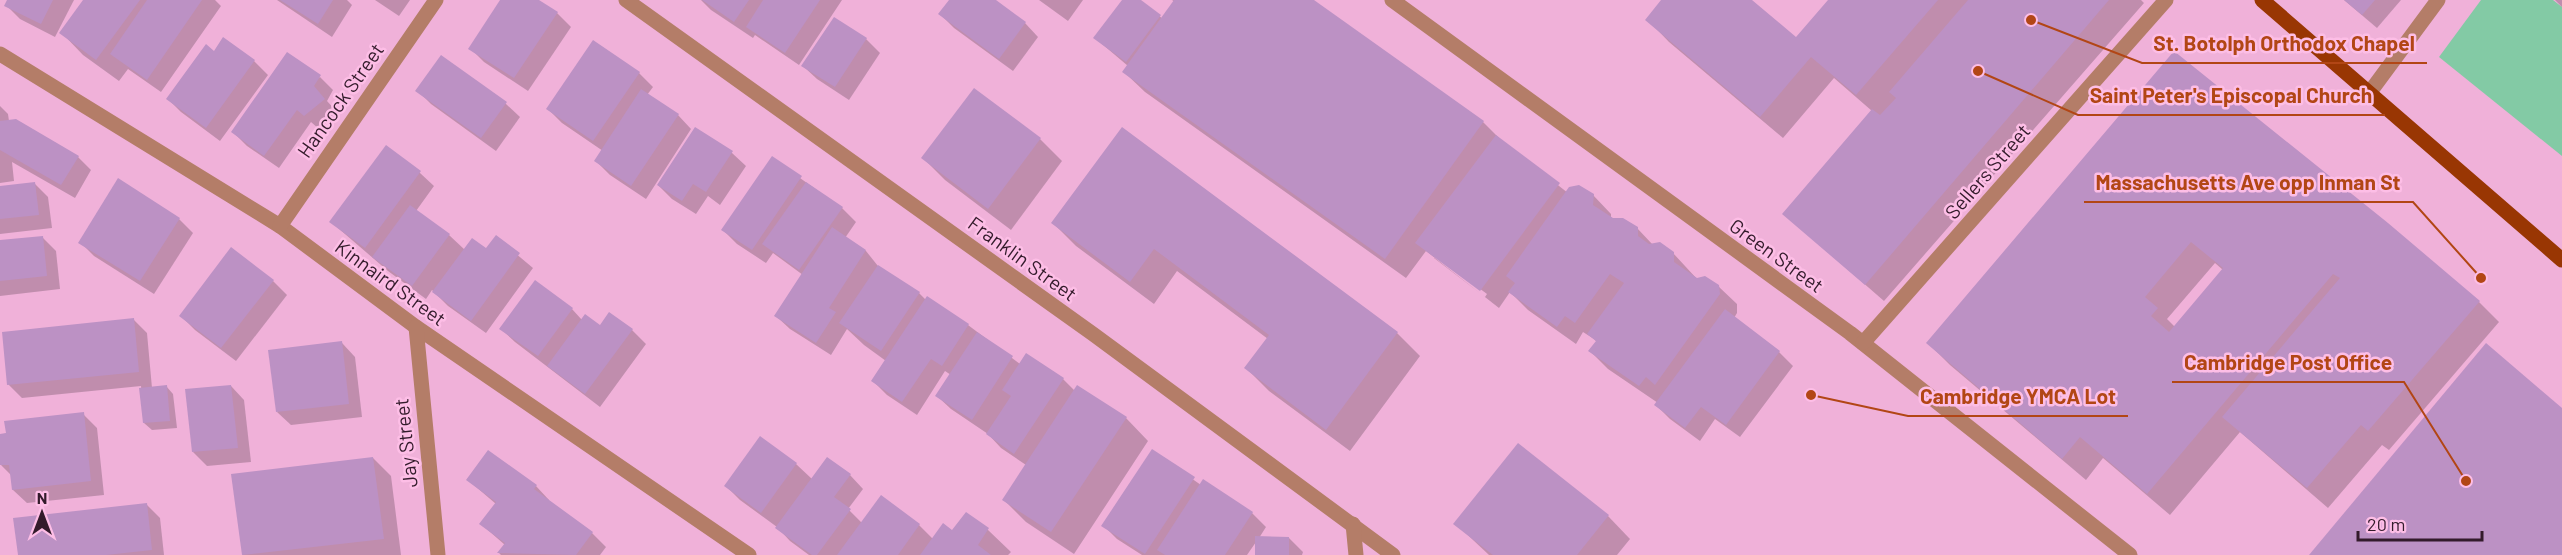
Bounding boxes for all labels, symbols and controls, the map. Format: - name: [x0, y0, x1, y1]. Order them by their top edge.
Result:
- callout: St. Botolph Orthodox Chapel: [2142, 24, 2427, 63]
- text: St. Botolph Orthodox Chapel: [2153, 30, 2415, 55]
- street label: Hancock Street: [292, 38, 388, 162]
- callout: Saint Peter's Episcopal Church: [2078, 76, 2385, 115]
- text: Saint Peter's Episcopal Church: [2090, 82, 2372, 107]
- street label: Sellers Street: [1939, 119, 2035, 223]
- callout: Massachusetts Ave opp Inman St: [2084, 163, 2413, 202]
- text: Massachusetts Ave opp Inman St: [2095, 169, 2401, 194]
- street label: Franklin Street: [964, 211, 1082, 305]
- street label: Green Street: [1725, 213, 1829, 297]
- street label: Kinnaird Street: [331, 234, 451, 330]
- callout: Cambridge Post Office: [2172, 343, 2404, 382]
- text: Cambridge Post Office: [2184, 349, 2392, 374]
- callout: Cambridge YMCA Lot: [1908, 377, 2128, 416]
- text: Cambridge YMCA Lot: [1920, 383, 2116, 408]
- street label: Jay Street: [388, 397, 422, 489]
- north arrow: [12, 483, 72, 543]
- text: N: [37, 488, 47, 507]
- scale bar: [2358, 504, 2482, 542]
- text: 20 m: [2367, 513, 2405, 535]

